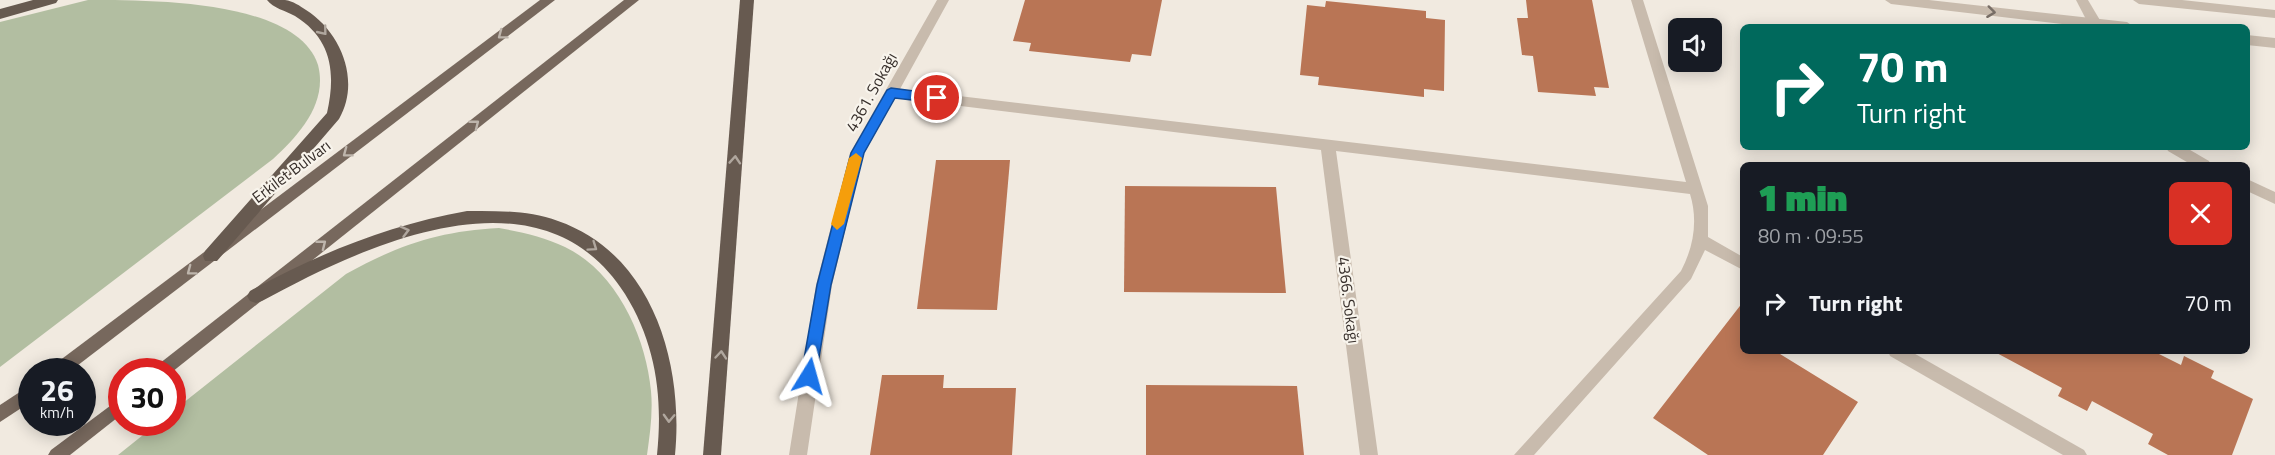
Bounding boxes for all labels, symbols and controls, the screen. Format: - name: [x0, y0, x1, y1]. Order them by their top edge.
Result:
- one-way arrow: [1986, 5, 1996, 17]
- map controls: [1668, 18, 1722, 72]
- button: sound: [1668, 18, 1722, 72]
- one-way arrow: [315, 24, 326, 35]
- one-way arrow: [498, 28, 509, 39]
- text: 70 m: [1857, 34, 1949, 98]
- street label: 4361. Sokağı: [839, 48, 903, 136]
- icon: right: [1758, 48, 1836, 126]
- pin: [911, 72, 962, 123]
- icon: arrive: [920, 81, 953, 114]
- text: Turn right: [1857, 92, 1966, 133]
- one-way arrow: [469, 120, 480, 131]
- street label: Erkilet Bulvarı: [247, 133, 335, 209]
- one-way arrow: [342, 146, 353, 157]
- one-way arrow: [728, 156, 741, 165]
- text: 1 min: [1758, 170, 1847, 225]
- button: close: [2169, 182, 2232, 245]
- text: 80 m · 09:55: [1758, 220, 1864, 251]
- one-way arrow: [399, 226, 410, 238]
- one-way arrow: [586, 240, 597, 251]
- one-way arrow: [315, 241, 326, 252]
- street label: 4366. Sokağı: [1332, 255, 1366, 345]
- one-way arrow: [187, 263, 198, 274]
- text: Turn right: [1809, 286, 1903, 320]
- text: 70 m: [2184, 286, 2232, 320]
- icon: right: [1758, 287, 1791, 320]
- position arrow: [777, 344, 841, 408]
- one-way arrow: [714, 350, 727, 359]
- speed limit sign: 30: [108, 358, 186, 436]
- text: 26: [40, 367, 74, 413]
- text: km/h: [40, 401, 74, 424]
- one-way arrow: [663, 414, 676, 423]

